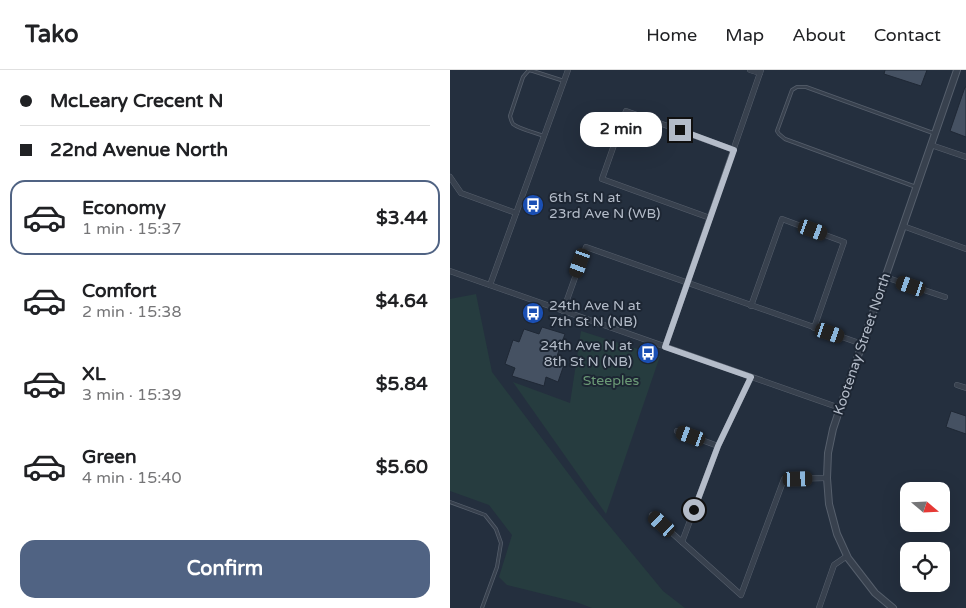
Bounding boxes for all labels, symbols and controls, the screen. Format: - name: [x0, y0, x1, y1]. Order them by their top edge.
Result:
- text: Tako: [25, 20, 79, 49]
- text: Home: [646, 24, 697, 46]
- text: Map: [725, 24, 764, 46]
- text: About: [792, 24, 846, 46]
- text: Contact: [874, 24, 941, 46]
- text: McLeary Crecent N: [50, 90, 223, 112]
- callout: 2 min: [580, 112, 662, 148]
- text: 2 min: [600, 119, 642, 139]
- route end: [669, 119, 691, 141]
- text: 22nd Avenue North: [50, 139, 228, 161]
- place label: 6th St N at 23rd Ave N (WB): [549, 189, 660, 222]
- bus stop icon: 6th St N at 23rd Ave N (WB): [521, 193, 545, 217]
- icon: car: [22, 195, 67, 240]
- text: Economy: [82, 197, 166, 219]
- text: $3.44: [376, 207, 428, 229]
- car: [796, 218, 829, 242]
- text: 1 min · 15:37: [82, 219, 181, 239]
- car: [567, 246, 592, 280]
- street label: Kootenay Street North: [830, 271, 894, 417]
- car: [894, 274, 927, 298]
- icon: car: [22, 278, 67, 323]
- text: Comfort: [82, 280, 156, 302]
- text: $4.64: [376, 290, 428, 312]
- place label: 24th Ave N at 7th St N (NB): [549, 297, 642, 330]
- bus stop icon: 24th Ave N at 7th St N (NB): [521, 301, 545, 325]
- text: 2 min · 15:38: [82, 302, 181, 322]
- car: [813, 321, 846, 345]
- place label: 24th Ave N at 8th St N (NB): [540, 337, 633, 370]
- bus stop icon: 24th Ave N at 8th St N (NB): [636, 341, 660, 365]
- icon: car: [22, 361, 67, 406]
- text: XL: [82, 363, 106, 385]
- park label: Steeples: [583, 372, 639, 389]
- text: $5.84: [376, 373, 428, 395]
- text: 3 min · 15:39: [82, 385, 181, 405]
- car: [674, 424, 707, 448]
- icon: car: [22, 444, 67, 489]
- text: Green: [82, 446, 136, 468]
- text: $5.60: [376, 456, 428, 478]
- text: 4 min · 15:40: [82, 468, 181, 488]
- car: [782, 471, 813, 487]
- north arrow: [900, 482, 950, 532]
- map controls: [900, 482, 950, 592]
- route start: [683, 499, 705, 521]
- car: [645, 508, 678, 540]
- button: Confirm: [20, 540, 430, 598]
- button: locate: [900, 542, 950, 592]

